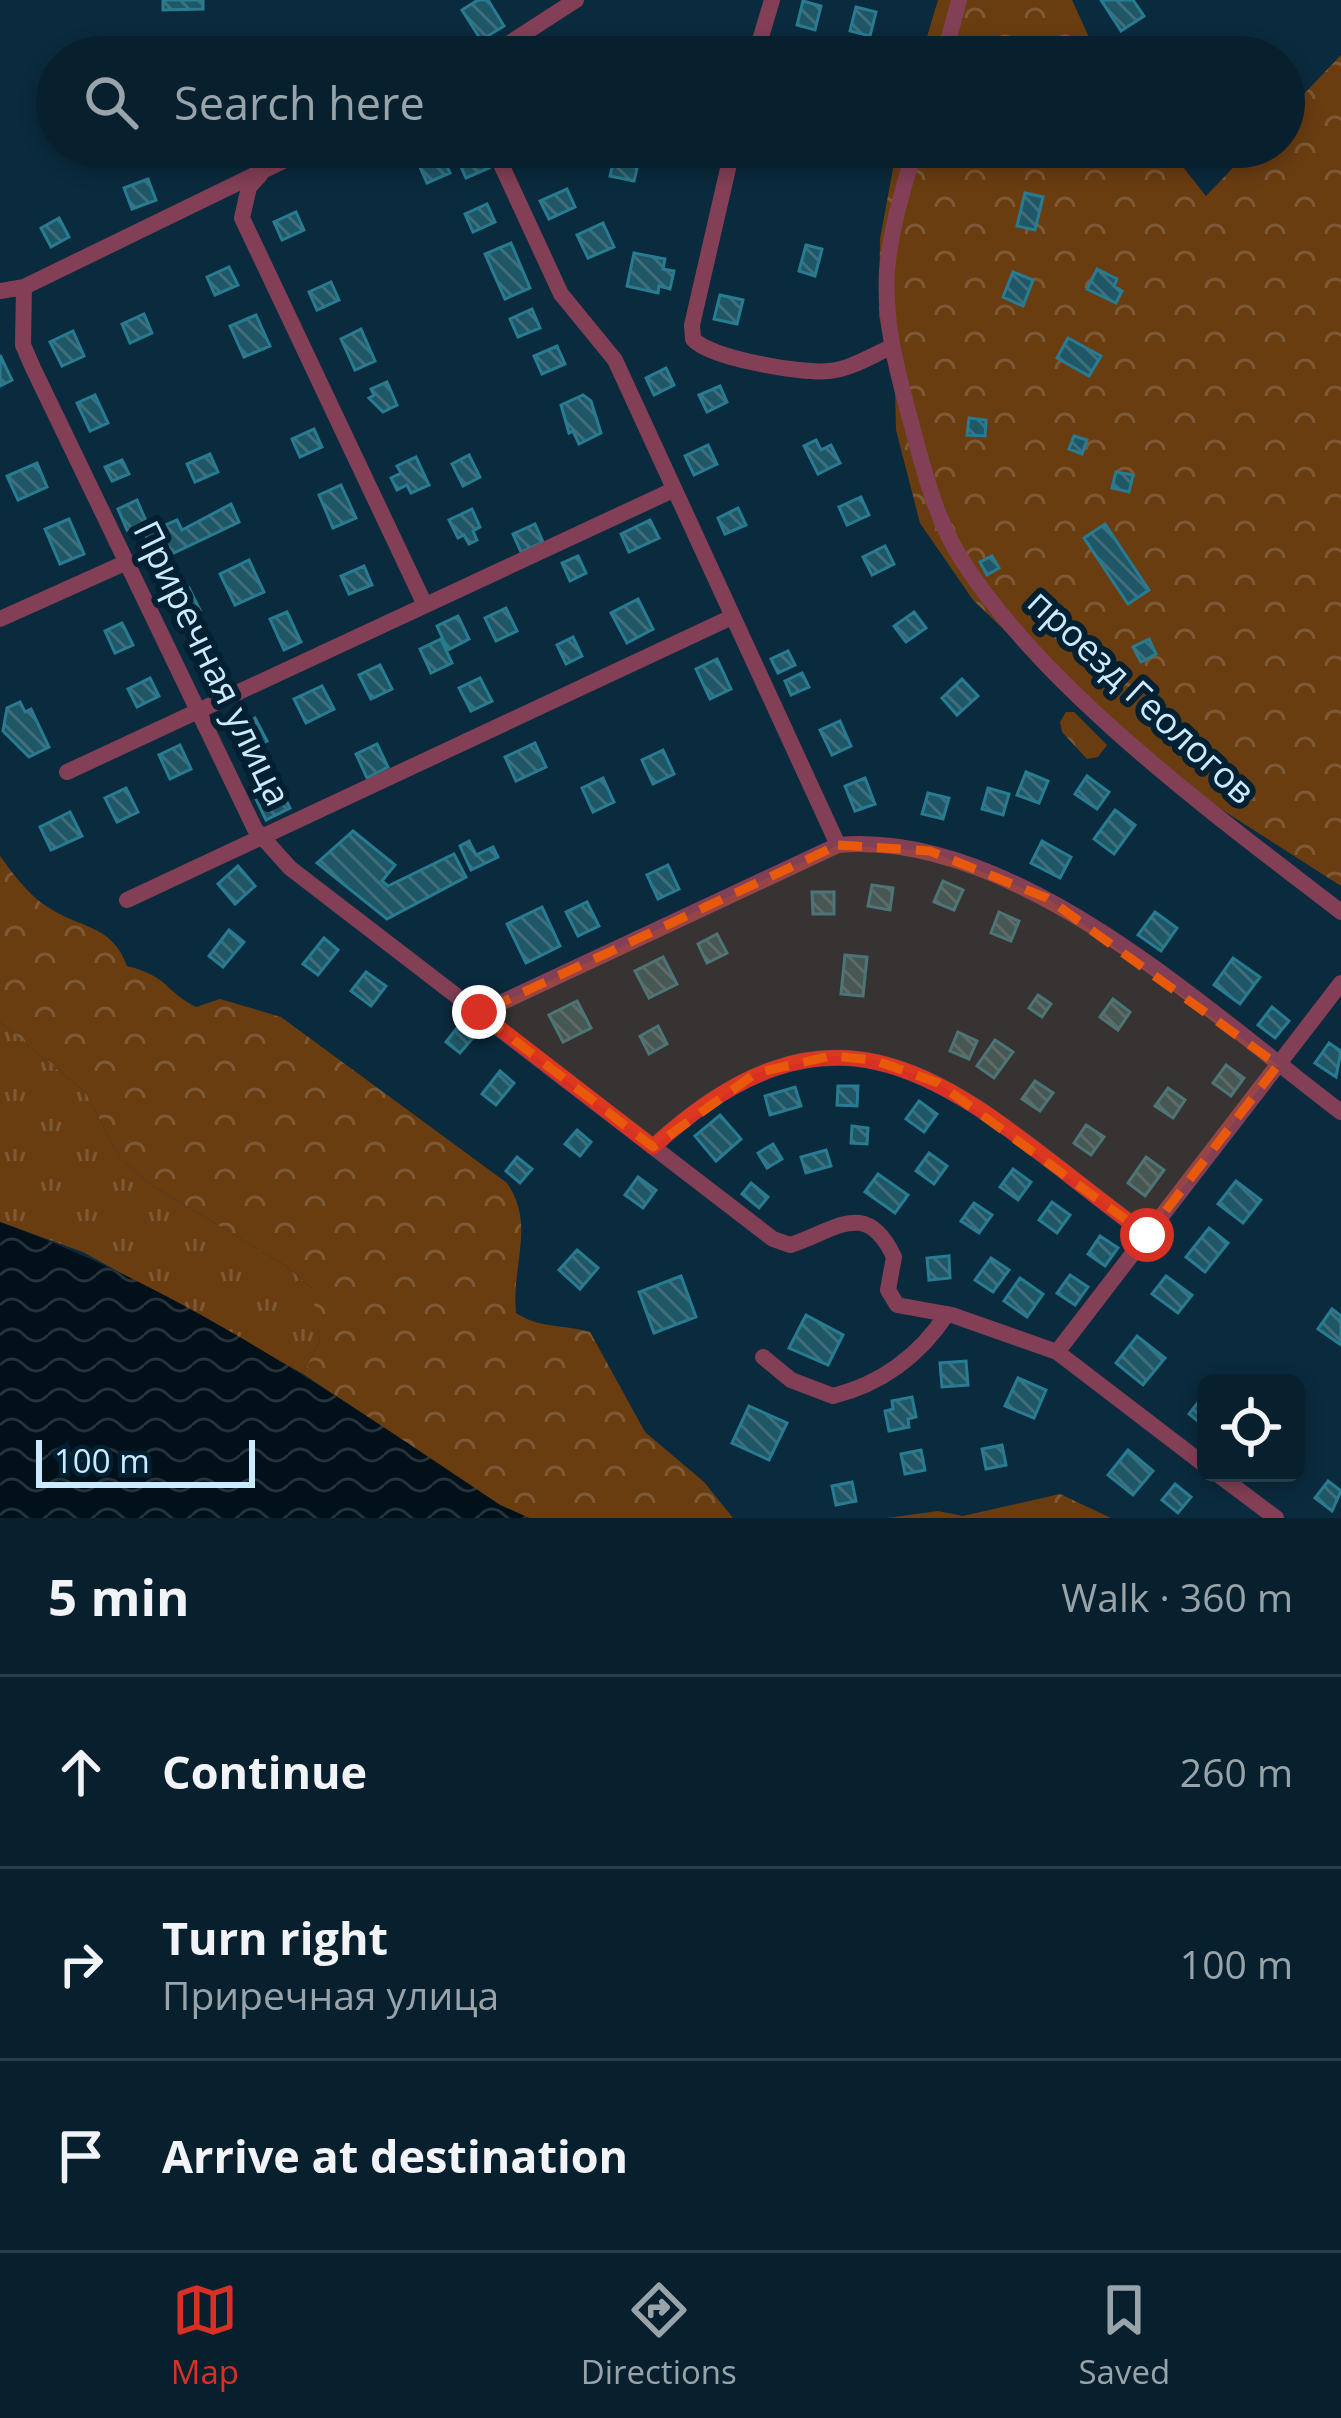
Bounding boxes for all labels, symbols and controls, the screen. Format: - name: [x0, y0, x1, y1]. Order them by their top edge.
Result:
- search box: [36, 36, 1305, 168]
- icon: search: [78, 69, 144, 135]
- text: Search here: [174, 72, 425, 133]
- street label: Приречная улица: [123, 512, 303, 814]
- street label: проезд Геологов: [1018, 578, 1266, 814]
- route end: [452, 985, 506, 1039]
- route start: [1120, 1208, 1174, 1262]
- map controls: [1197, 1374, 1305, 1482]
- button: locate: [1197, 1374, 1305, 1482]
- scale bar: [36, 1434, 255, 1487]
- text: 100 m: [54, 1438, 150, 1483]
- text: 5 min: [48, 1561, 190, 1631]
- text: Walk · 360 m: [1061, 1570, 1293, 1623]
- icon: ahead: [48, 1739, 114, 1805]
- text: Continue: [162, 1741, 367, 1802]
- text: 260 m: [1180, 1745, 1293, 1798]
- text: Turn right: [162, 1907, 388, 1968]
- icon: right: [48, 1931, 114, 1997]
- text: 100 m: [1180, 1937, 1293, 1990]
- text: Приречная улица: [162, 1968, 499, 2021]
- icon: arrive: [48, 2123, 114, 2189]
- text: Arrive at destination: [162, 2125, 628, 2186]
- tab: Map: [171, 2277, 239, 2394]
- tab: Directions: [581, 2277, 737, 2394]
- tab: Saved: [1078, 2277, 1170, 2394]

